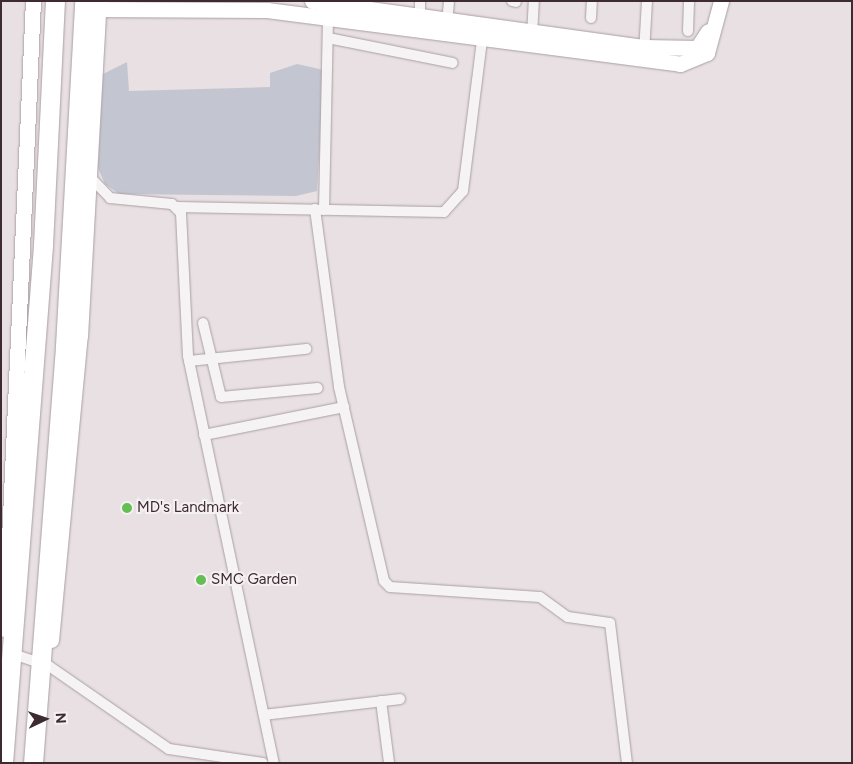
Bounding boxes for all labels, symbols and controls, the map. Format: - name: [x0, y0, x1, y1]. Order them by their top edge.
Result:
- place label: MD's Landmark: [137, 499, 239, 517]
- marker: MD's Landmark: [121, 502, 133, 514]
- place label: SMC Garden: [211, 571, 297, 589]
- marker: SMC Garden: [195, 574, 207, 586]
- north arrow: [20, 694, 70, 744]
- text: N: [52, 712, 69, 724]

